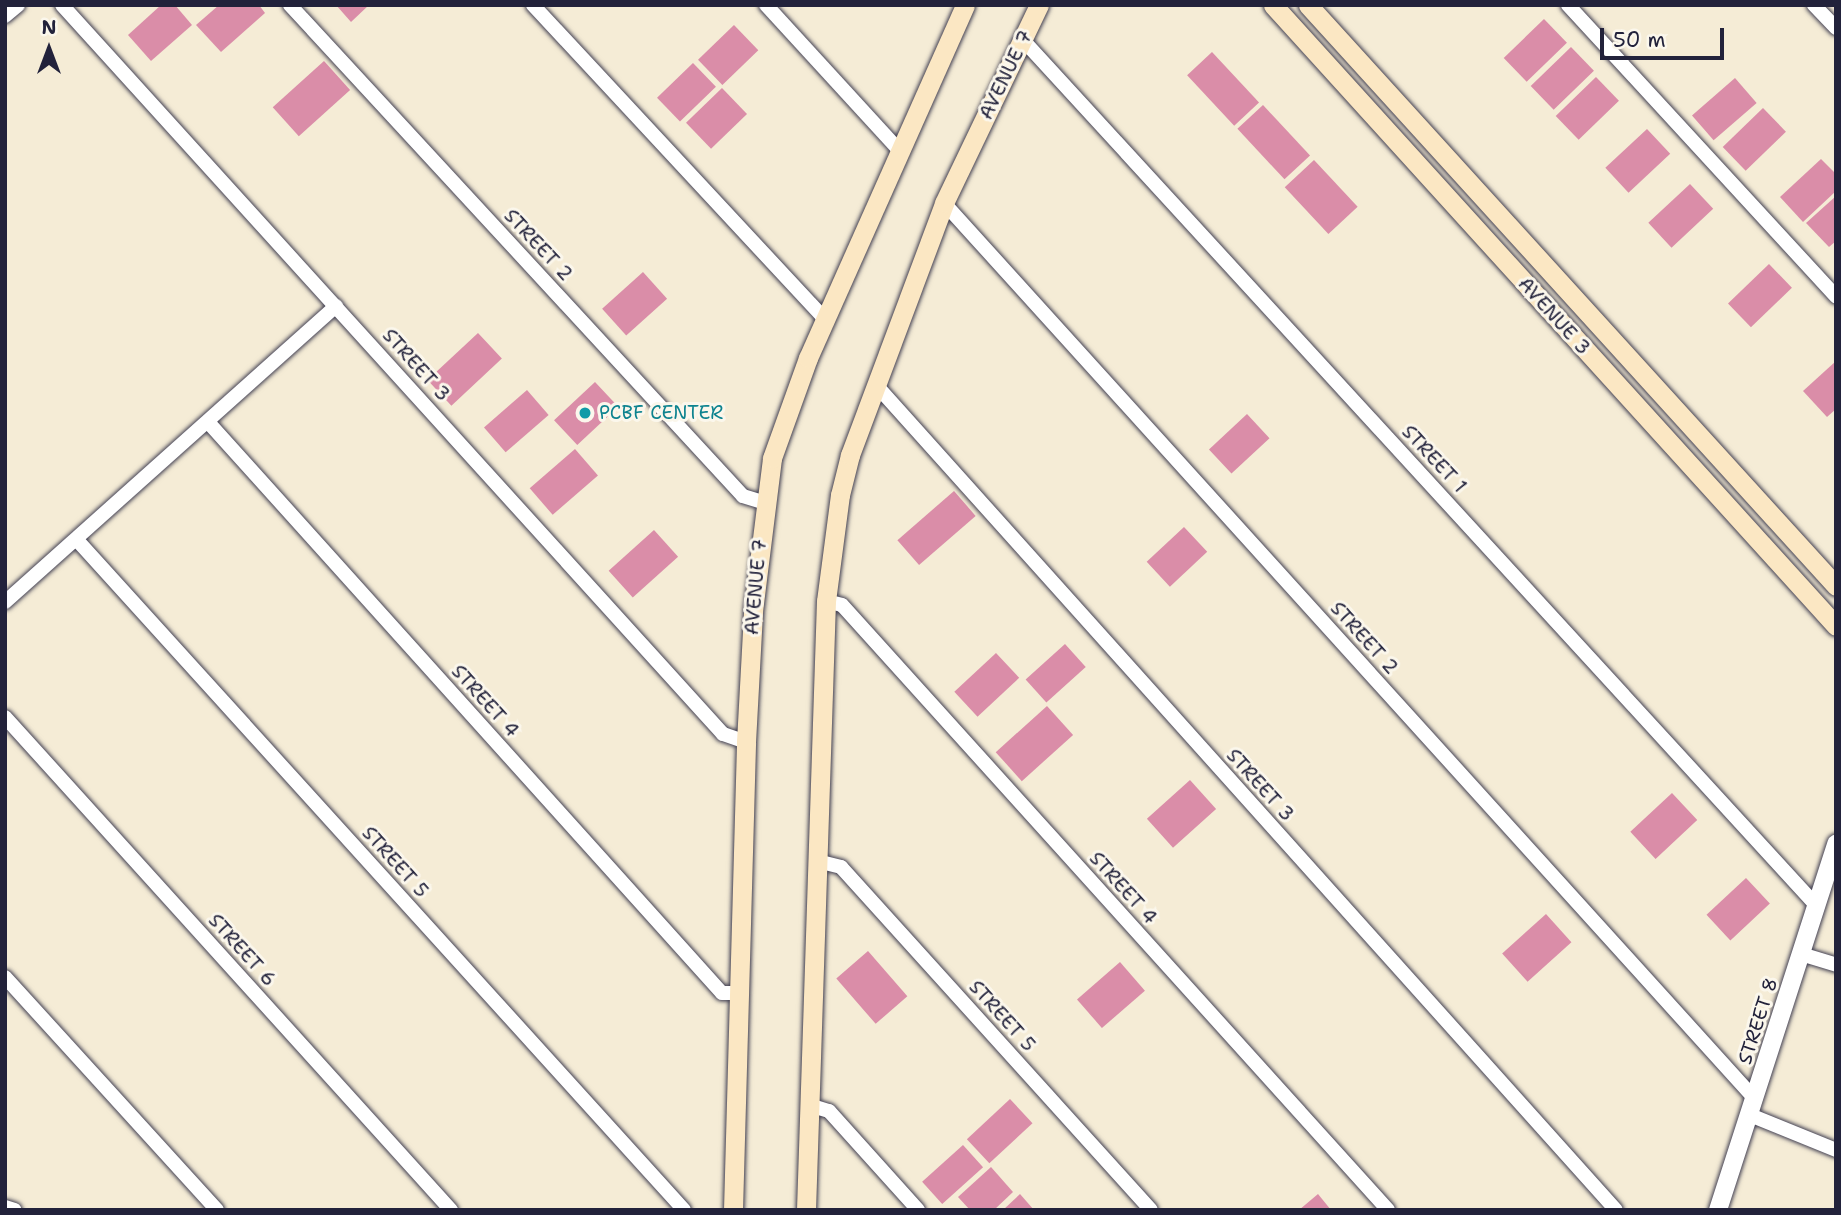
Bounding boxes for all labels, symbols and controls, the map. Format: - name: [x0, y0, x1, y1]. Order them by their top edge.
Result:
- north arrow: [14, 14, 84, 84]
- scale bar: [1603, 14, 1727, 58]
- text: N: [41, 15, 57, 40]
- text: 50 m: [1613, 26, 1666, 54]
- street label: AVENUE 7: [975, 27, 1037, 123]
- street label: STREET 2: [499, 205, 577, 285]
- street label: AVENUE 3: [1513, 273, 1595, 359]
- street label: STREET 3: [378, 324, 454, 406]
- place label: PCBF CENTER: [599, 402, 723, 424]
- marker: PCBF CENTER: [577, 405, 593, 421]
- street label: STREET 1: [1397, 420, 1471, 498]
- street label: AVENUE 7: [740, 538, 772, 636]
- street label: STREET 2: [1326, 597, 1402, 679]
- street label: STREET 4: [447, 660, 523, 742]
- street label: STREET 3: [1222, 744, 1298, 826]
- street label: STREET 5: [357, 822, 433, 902]
- street label: STREET 4: [1085, 847, 1161, 929]
- street label: STREET 6: [204, 909, 280, 991]
- street label: STREET 8: [1733, 975, 1783, 1067]
- street label: STREET 5: [964, 976, 1040, 1056]

